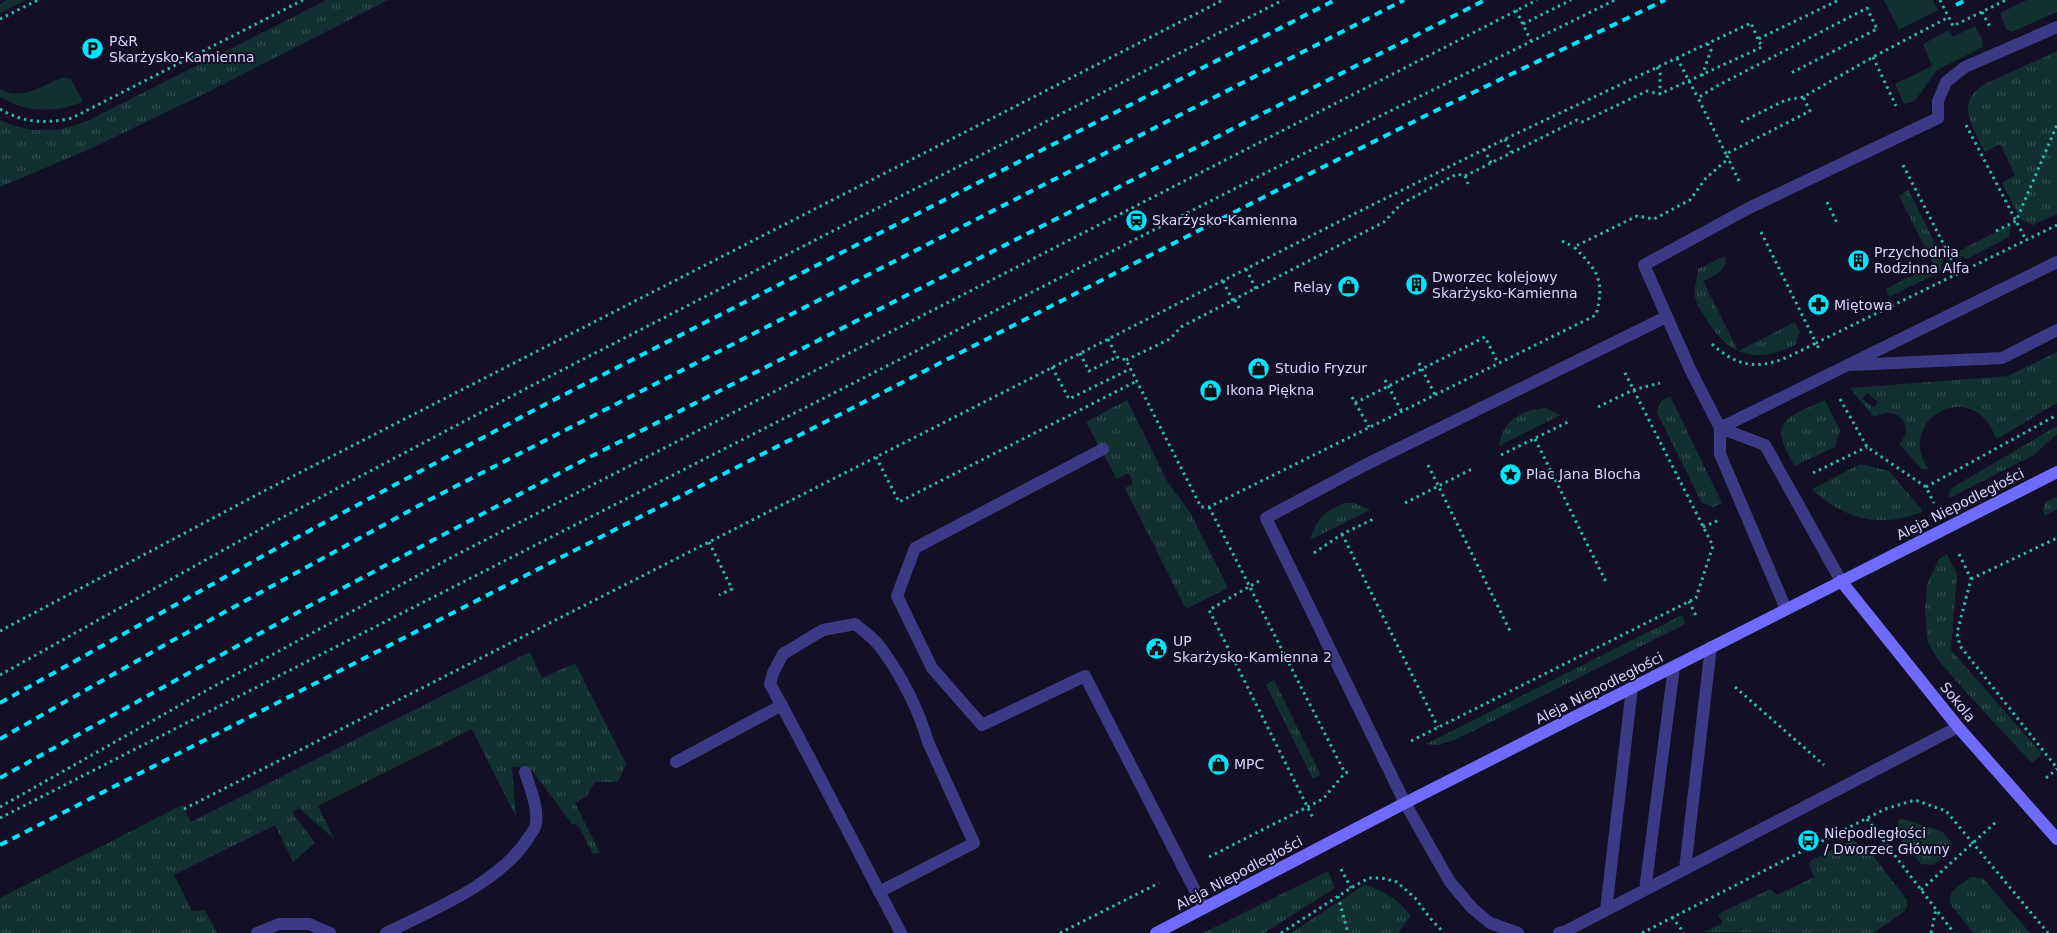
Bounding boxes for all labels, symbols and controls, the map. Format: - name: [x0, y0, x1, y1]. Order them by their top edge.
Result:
- place label: P&R Skarżysko-Kamienna: [109, 33, 254, 65]
- parking icon: P&R Skarżysko-Kamienna: [81, 37, 105, 61]
- station icon: Skarżysko-Kamienna: [1124, 208, 1148, 232]
- place label: Skarżysko-Kamienna: [1152, 212, 1297, 228]
- place label: Przychodnia Rodzinna Alfa: [1874, 244, 1970, 276]
- building icon: Przychodnia Rodzinna Alfa: [1846, 248, 1870, 272]
- place label: Dworzec kolejowy Skarżysko-Kamienna: [1432, 269, 1577, 301]
- building icon: Dworzec kolejowy Skarżysko-Kamienna: [1404, 273, 1428, 297]
- shop icon: Relay: [1336, 275, 1360, 299]
- place label: Relay: [1294, 279, 1332, 295]
- pharmacy icon: Miętowa: [1806, 293, 1830, 317]
- place label: Miętowa: [1834, 297, 1893, 313]
- shop icon: Studio Fryzur: [1247, 356, 1271, 380]
- place label: Studio Fryzur: [1275, 360, 1367, 376]
- shop icon: Ikona Piękna: [1198, 378, 1222, 402]
- place label: Ikona Piękna: [1226, 382, 1314, 398]
- place icon: Plac Jana Blocha: [1498, 462, 1522, 486]
- street label: Aleja Niepodległości: [1893, 465, 2027, 543]
- place label: Plac Jana Blocha: [1526, 466, 1641, 482]
- place label: UP Skarżysko-Kamienna 2: [1173, 633, 1332, 665]
- public building icon: UP Skarżysko-Kamienna 2: [1145, 637, 1169, 661]
- street label: Aleja Niepodległości: [1532, 649, 1666, 727]
- street label: Sokola: [1937, 679, 1979, 725]
- shop icon: MPC: [1206, 752, 1230, 776]
- place label: MPC: [1234, 756, 1265, 772]
- place label: Niepodległości / Dworzec Główny: [1824, 825, 1950, 857]
- bus stop icon: Niepodległości / Dworzec Główny: [1796, 829, 1820, 853]
- street label: Aleja Niepodległości: [1173, 833, 1305, 913]

